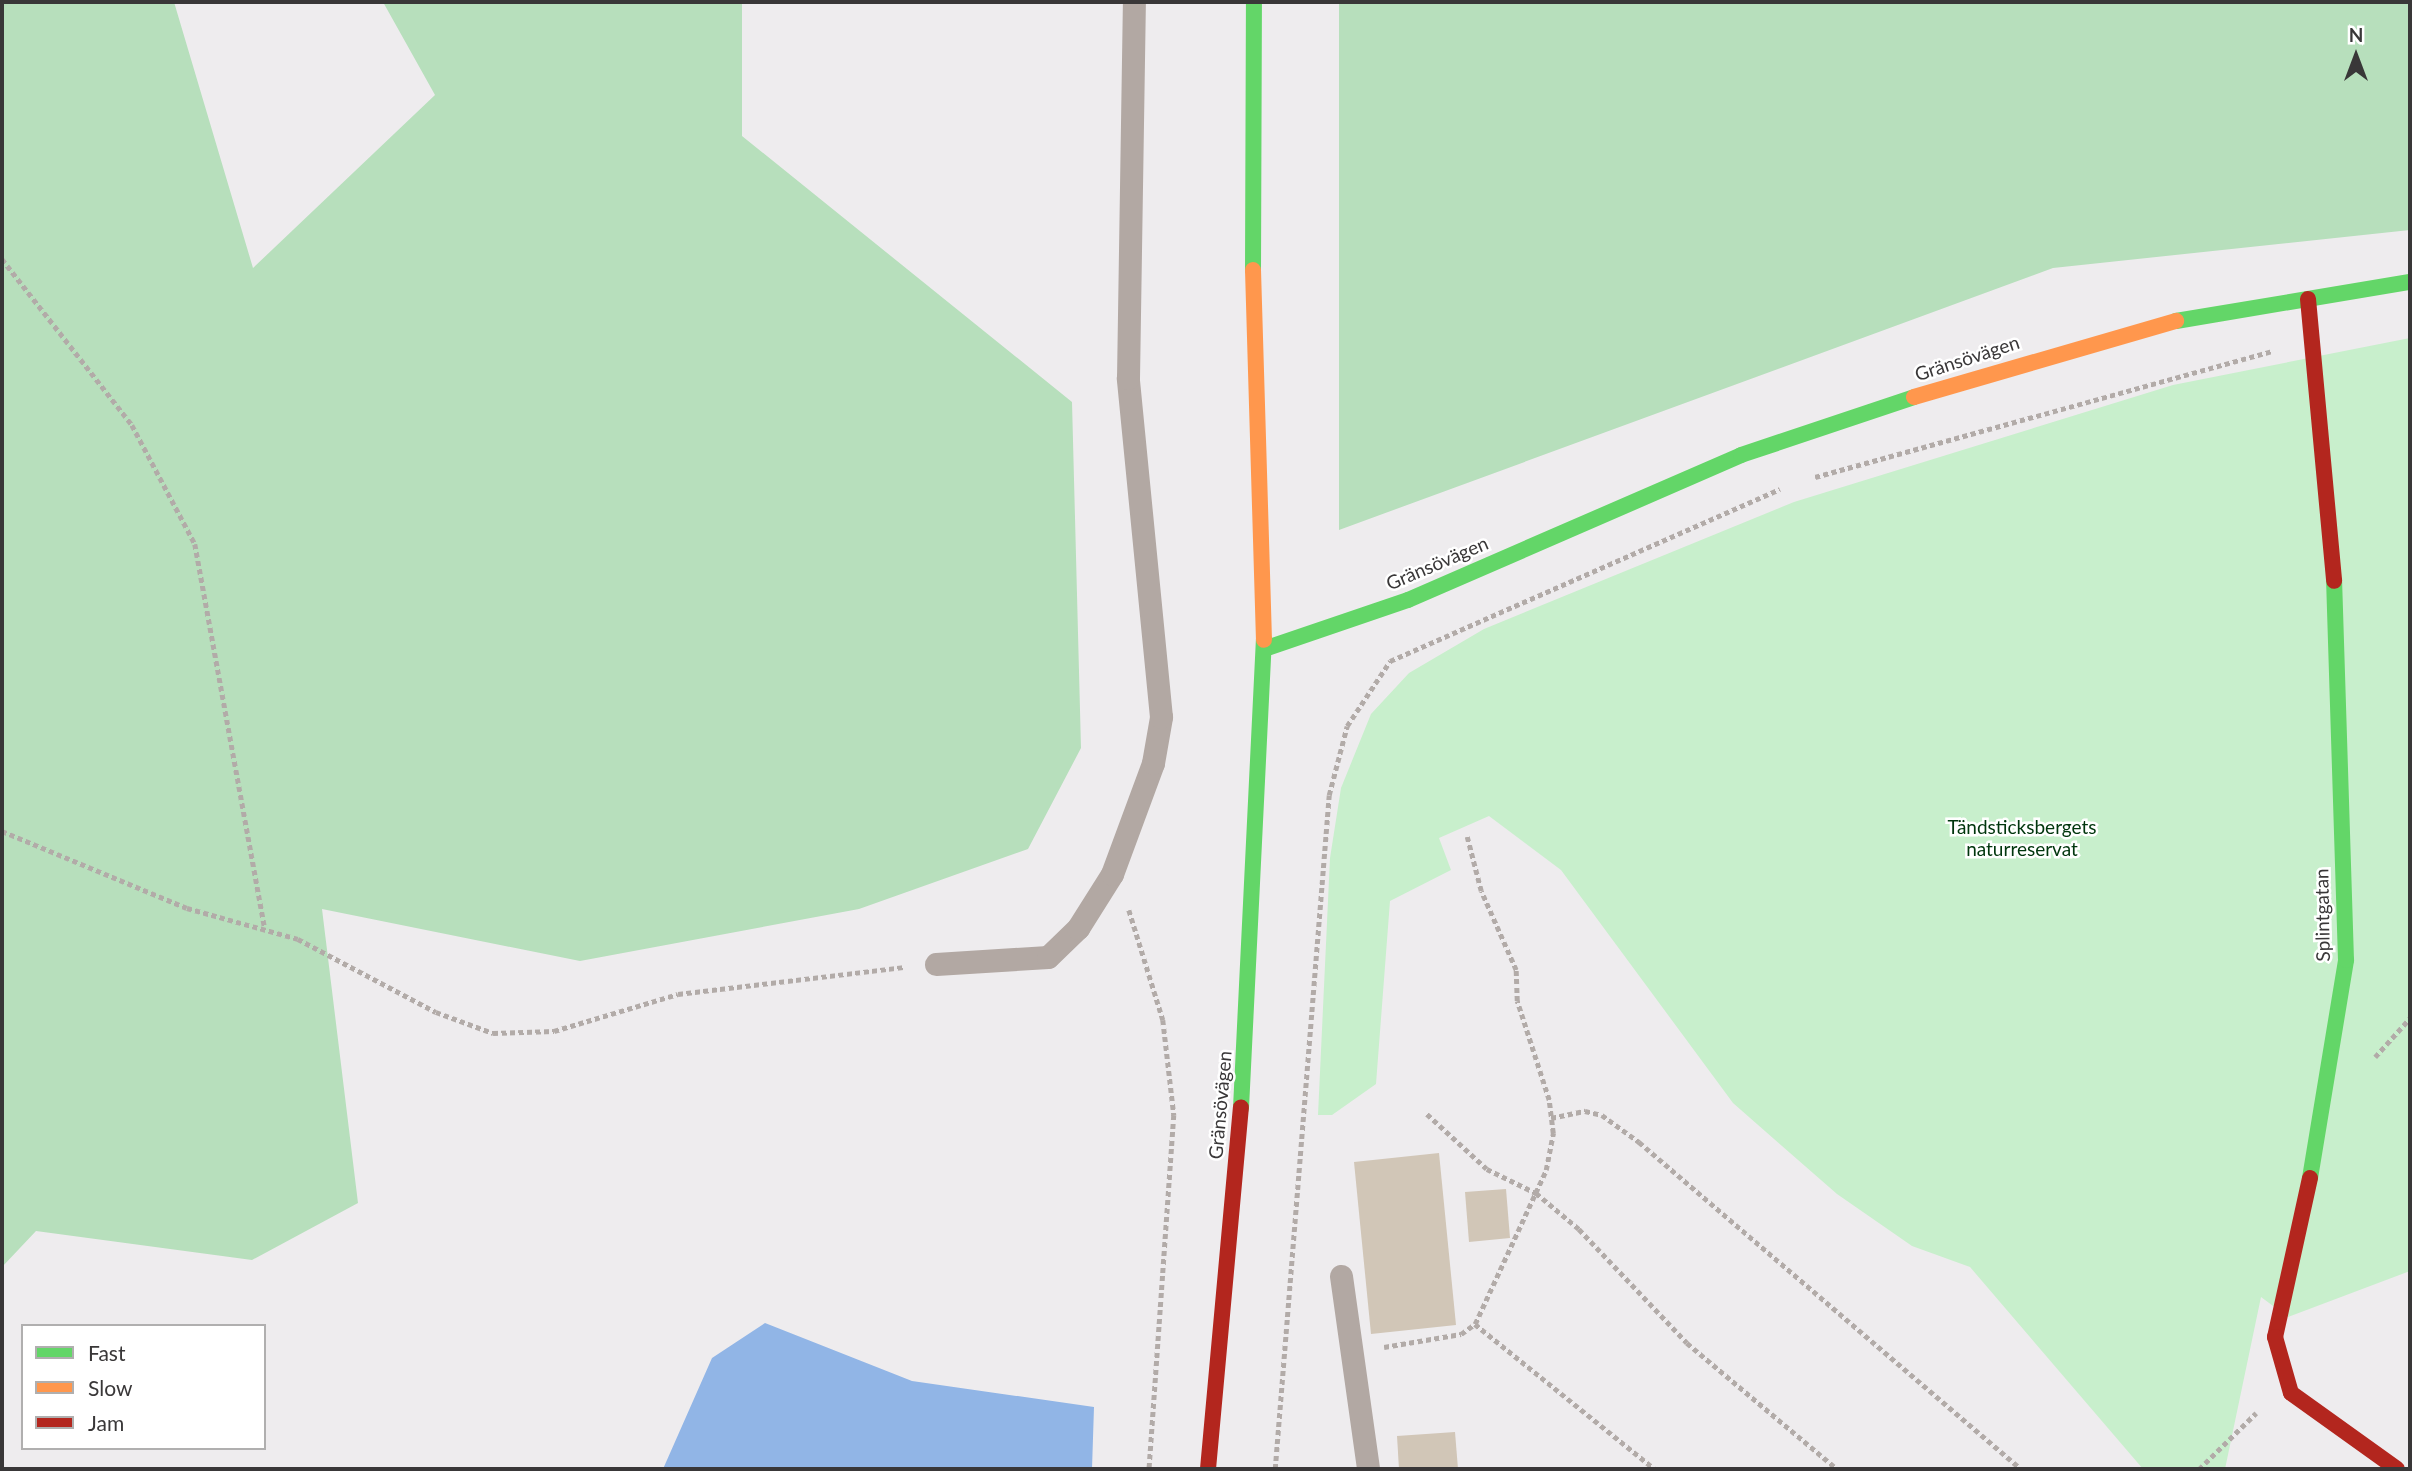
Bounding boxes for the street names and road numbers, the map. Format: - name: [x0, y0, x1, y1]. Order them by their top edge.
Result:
- street label: Gränsövägen: [1912, 330, 2022, 386]
- street label: Gränsövägen: [1383, 531, 1491, 595]
- street label: Splintgatan: [2310, 868, 2334, 962]
- street label: Gränsövägen: [1204, 1050, 1236, 1160]

